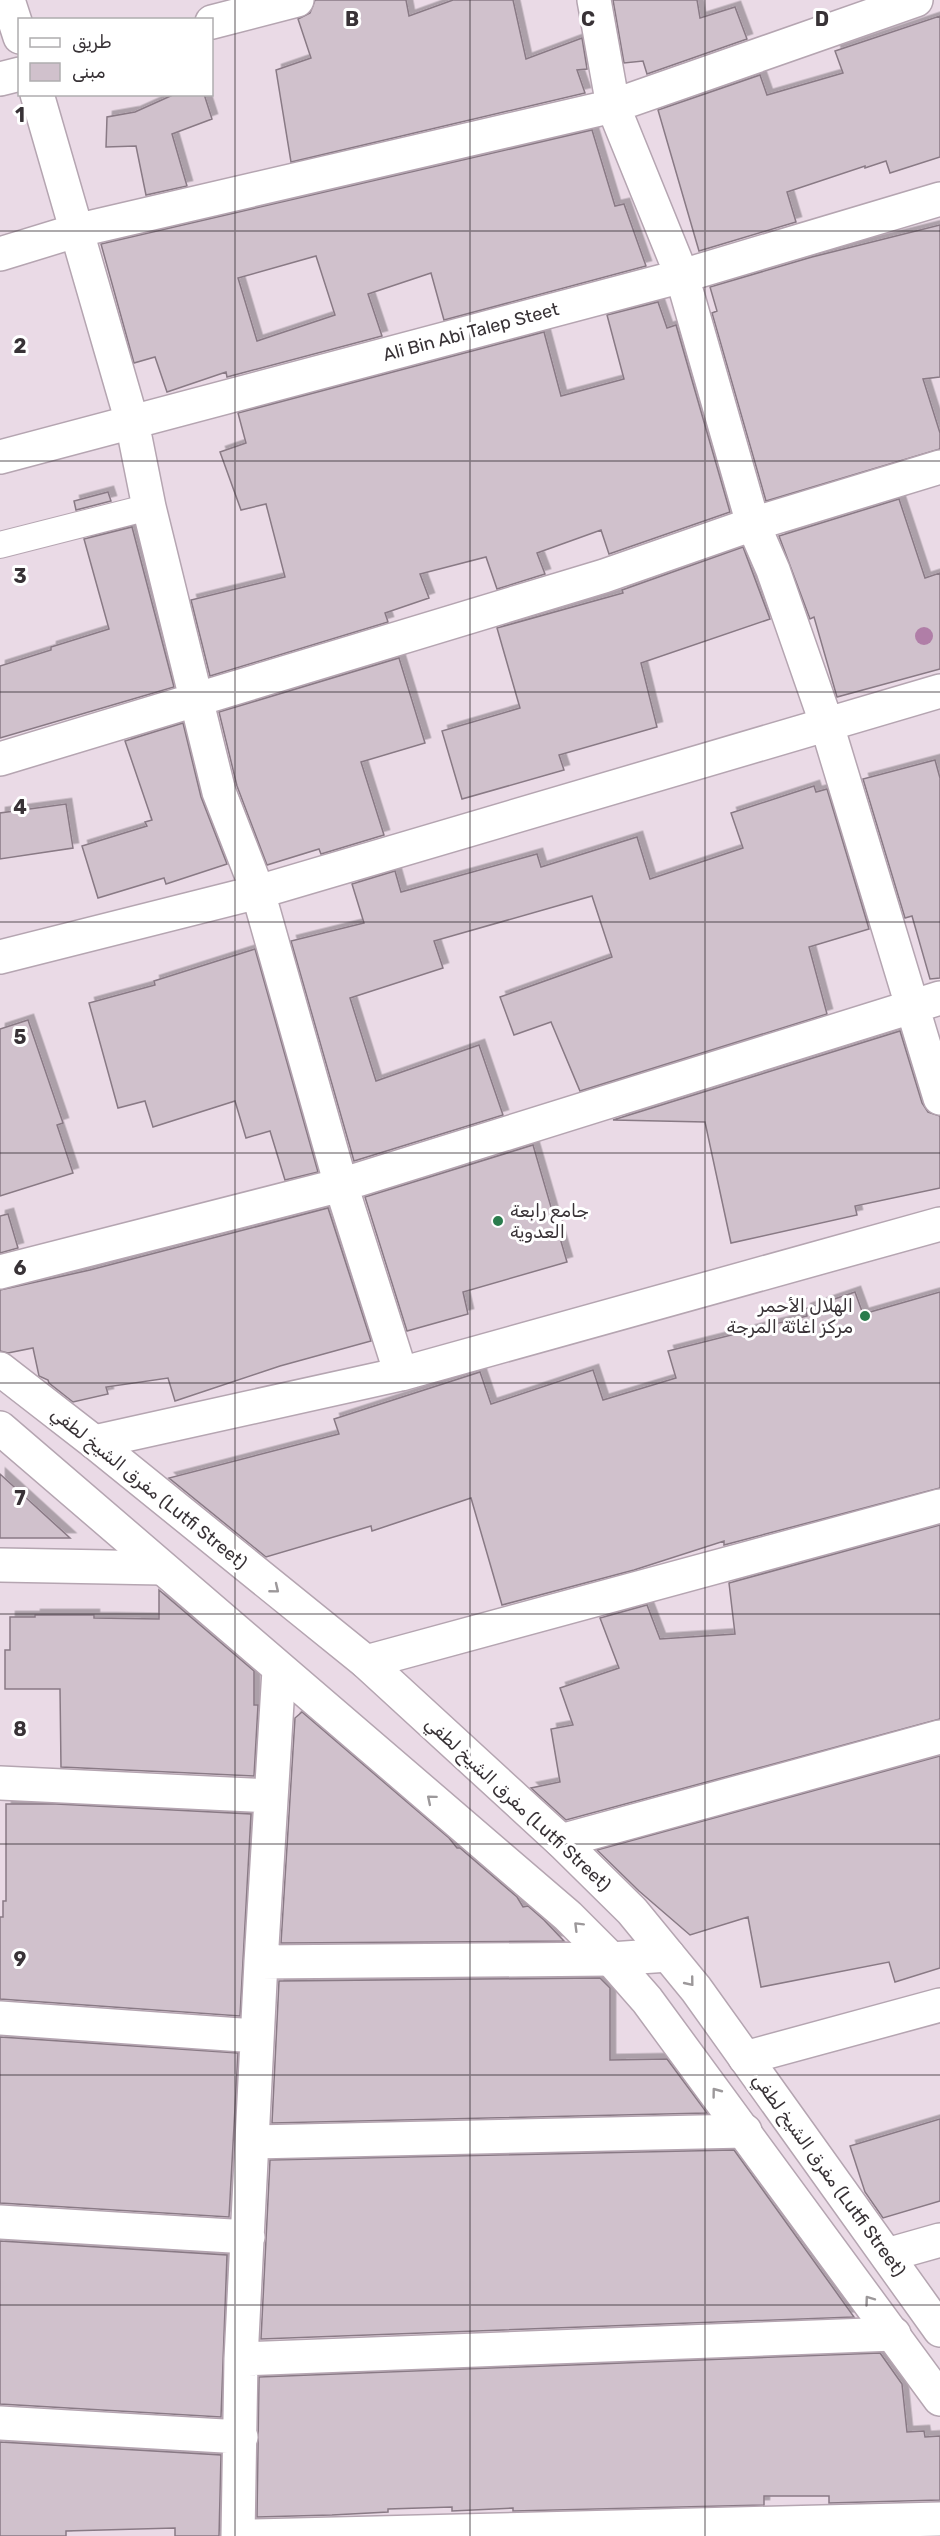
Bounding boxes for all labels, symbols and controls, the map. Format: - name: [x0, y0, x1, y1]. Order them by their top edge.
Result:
- text: B: [345, 7, 359, 31]
- text: C: [581, 7, 595, 31]
- text: D: [815, 7, 829, 31]
- legend: [18, 18, 213, 96]
- text: طريق: [72, 31, 112, 53]
- text: مبنى: [72, 61, 106, 83]
- text: 1: [15, 103, 25, 127]
- street label: Ali Bin Abi Talep Steet: [381, 298, 561, 366]
- text: 2: [14, 334, 27, 358]
- text: 3: [13, 564, 27, 588]
- text: 4: [13, 795, 27, 819]
- text: 5: [14, 1025, 27, 1049]
- place label: جامع رابعة العدوية: [510, 1200, 589, 1243]
- marker: جامع رابعة العدوية: [491, 1214, 505, 1228]
- text: 6: [13, 1256, 27, 1280]
- place label: الهلال الأحمر مركز اغاثة المرجة: [727, 1295, 853, 1338]
- marker: الهلال الأحمر مركز اغاثة المرجة: [858, 1309, 872, 1323]
- street label: مفرق الشيخ لطفي (Lutfi Street): [45, 1402, 251, 1575]
- text: 7: [14, 1486, 26, 1510]
- one-way arrow: [268, 1582, 279, 1593]
- street label: مفرق الشيخ لطفي (Lutfi Street): [419, 1712, 615, 1897]
- text: 8: [13, 1717, 27, 1741]
- one-way arrow: [427, 1795, 438, 1806]
- one-way arrow: [575, 1923, 586, 1934]
- text: 9: [14, 1947, 27, 1971]
- one-way arrow: [683, 1976, 694, 1987]
- street label: مفرق الشيخ لطفي (Lutfi Street): [746, 2069, 910, 2282]
- one-way arrow: [712, 2088, 723, 2099]
- one-way arrow: [865, 2296, 876, 2307]

